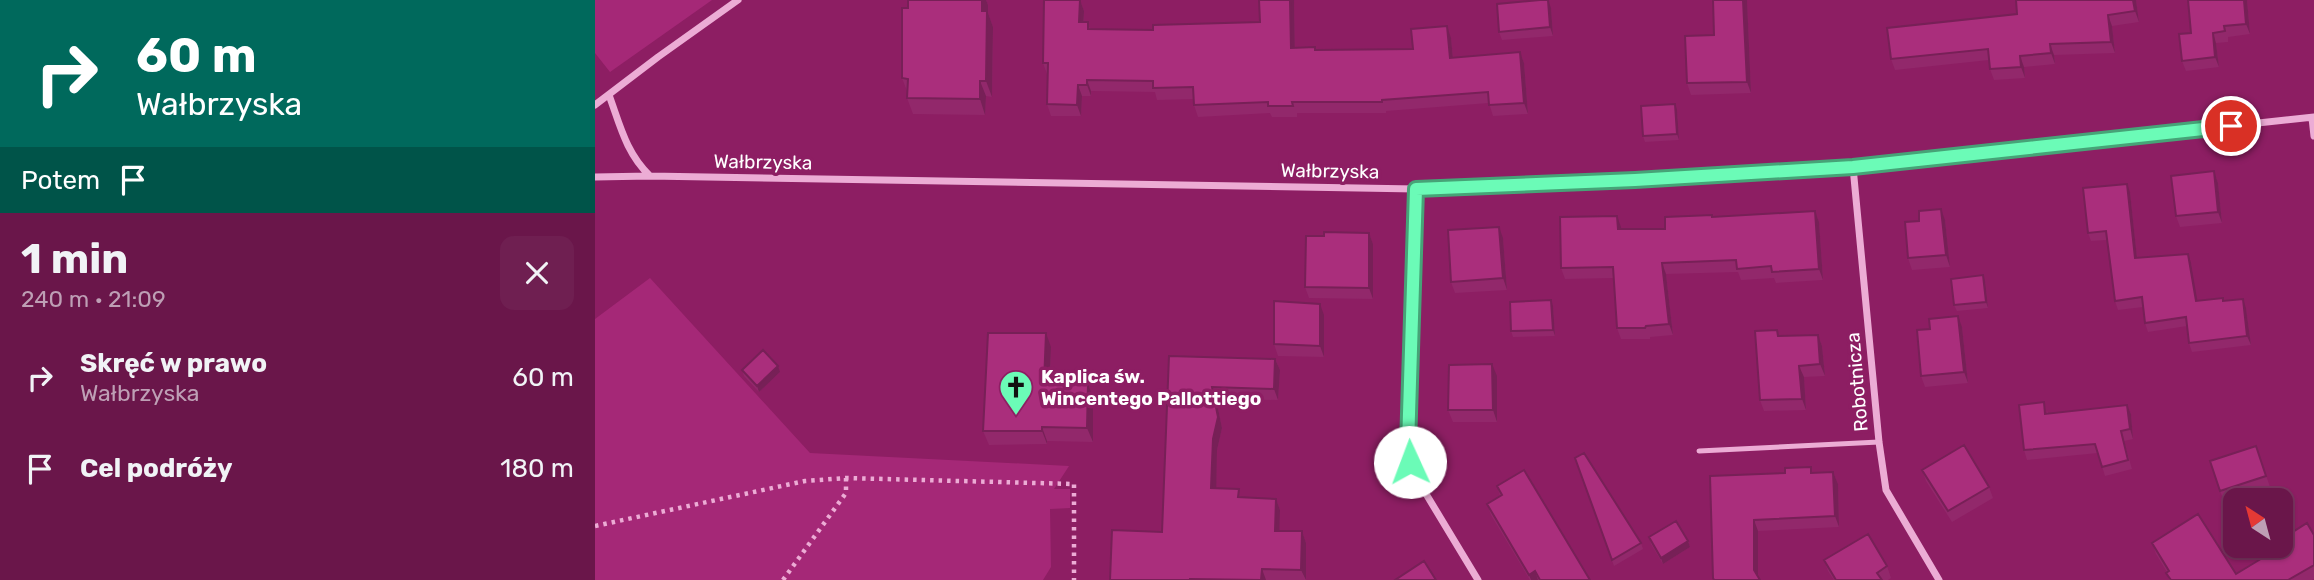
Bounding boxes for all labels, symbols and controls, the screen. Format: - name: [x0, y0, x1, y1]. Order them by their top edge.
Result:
- text: 60 m: [136, 26, 257, 84]
- icon: right: [21, 28, 112, 119]
- text: Wałbrzyska: [136, 85, 302, 123]
- pin: [2201, 96, 2261, 156]
- icon: arrive: [2212, 107, 2250, 145]
- street label: Wałbrzyska: [713, 150, 813, 174]
- street label: Wałbrzyska: [1280, 159, 1380, 183]
- icon: arrive: [114, 161, 152, 199]
- text: Potem: [21, 165, 100, 196]
- text: 1 min: [21, 234, 128, 284]
- button: close: [500, 236, 574, 310]
- text: 240 m · 21:09: [21, 285, 166, 313]
- street label: Robotnicza: [1841, 331, 1873, 433]
- text: Skręć w prawo: [80, 348, 267, 379]
- icon: right: [21, 359, 59, 397]
- text: 60 m: [512, 362, 574, 393]
- place label: Kaplica św. Wincentego Pallottiego: [1041, 365, 1261, 410]
- church icon: Kaplica św. Wincentego Pallottiego: [997, 368, 1035, 417]
- text: Wałbrzyska: [80, 379, 199, 407]
- position arrow: [1373, 425, 1447, 499]
- icon: arrive: [21, 450, 59, 488]
- text: Cel podróży: [80, 453, 233, 484]
- text: 180 m: [500, 453, 574, 484]
- north arrow: [2223, 488, 2293, 558]
- map controls: [2223, 488, 2293, 558]

